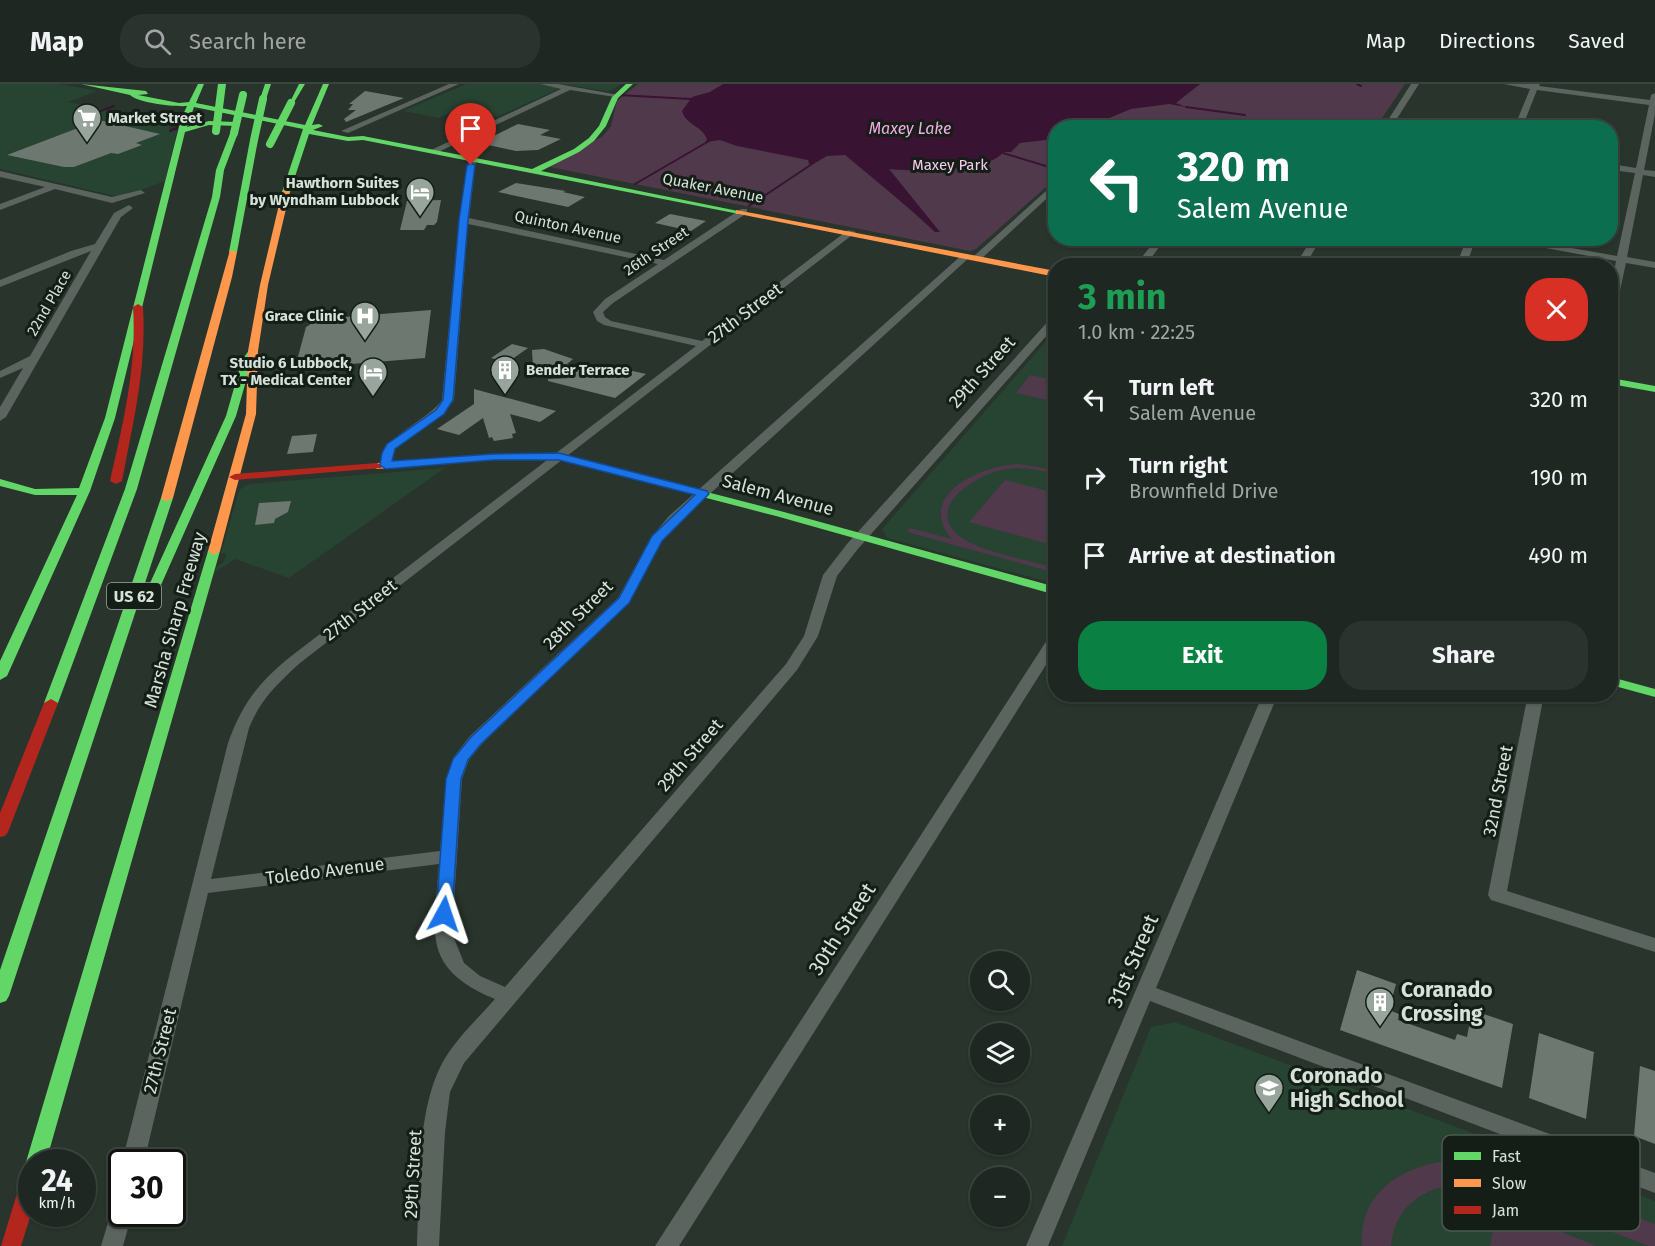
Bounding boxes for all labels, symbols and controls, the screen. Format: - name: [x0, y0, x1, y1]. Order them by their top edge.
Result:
- search box: [120, 14, 540, 68]
- text: Map: [30, 25, 84, 58]
- icon: search: [141, 25, 174, 58]
- text: Search here: [189, 28, 307, 55]
- text: Map: [1366, 28, 1406, 54]
- text: Directions: [1439, 28, 1535, 54]
- text: Saved: [1568, 28, 1625, 54]
- supermarket icon: Market Street: [71, 102, 103, 144]
- pin: [445, 103, 496, 165]
- place label: Market Street: [108, 109, 202, 127]
- icon: arrive: [454, 112, 487, 145]
- water label: Maxey Lake: [869, 119, 951, 138]
- text: 320 m: [1177, 142, 1290, 192]
- icon: left: [1078, 144, 1156, 222]
- park label: Maxey Park: [912, 156, 988, 174]
- street label: Quaker Avenue: [661, 169, 765, 207]
- place label: Hawthorn Suites by Wyndham Lubbock: [249, 174, 400, 209]
- hotel icon: Hawthorn Suites by Wyndham Lubbock: [404, 176, 436, 218]
- text: Salem Avenue: [1177, 193, 1349, 225]
- street label: Quinton Avenue: [513, 207, 623, 247]
- street label: 26th Street: [620, 222, 692, 279]
- street label: 22nd Place: [23, 267, 75, 339]
- text: 3 min: [1078, 275, 1167, 319]
- street label: 27th Street: [703, 278, 787, 348]
- button: close: [1525, 278, 1588, 341]
- hospital icon: Grace Clinic: [349, 300, 381, 342]
- place label: Grace Clinic: [265, 307, 345, 325]
- text: 1.0 km · 22:25: [1078, 320, 1195, 344]
- street label: 29th Street: [944, 331, 1020, 412]
- place label: Studio 6 Lubbock, TX - Medical Center: [220, 354, 353, 389]
- building icon: Bender Terrace: [489, 354, 521, 396]
- hotel icon: Studio 6 Lubbock, TX - Medical Center: [357, 356, 389, 398]
- place label: Bender Terrace: [526, 361, 630, 379]
- text: Turn left: [1129, 374, 1214, 401]
- icon: left: [1078, 383, 1111, 416]
- text: 320 m: [1529, 386, 1588, 413]
- text: Salem Avenue: [1129, 401, 1256, 425]
- text: Turn right: [1129, 452, 1228, 479]
- icon: right: [1078, 461, 1111, 494]
- text: 190 m: [1530, 464, 1588, 491]
- street label: Salem Avenue: [720, 470, 836, 520]
- text: Brownfield Drive: [1129, 479, 1278, 503]
- street label: Marsha Sharp Freeway: [139, 529, 211, 710]
- icon: arrive: [1078, 539, 1111, 572]
- text: Arrive at destination: [1129, 542, 1336, 569]
- text: 490 m: [1528, 542, 1588, 569]
- street label: 27th Street: [319, 574, 402, 646]
- street label: 28th Street: [539, 575, 618, 654]
- road number: US 62: [107, 583, 161, 609]
- button: Exit: [1078, 621, 1327, 690]
- button: Share: [1339, 621, 1588, 690]
- street label: 29th Street: [653, 714, 728, 796]
- street label: 32nd Street: [1478, 743, 1518, 839]
- street label: Toledo Avenue: [264, 853, 386, 889]
- street label: 30th Street: [803, 878, 882, 980]
- position arrow: [412, 882, 476, 946]
- street label: 31st Street: [1102, 910, 1164, 1012]
- map controls: [970, 951, 1030, 1227]
- button: search: [970, 951, 1030, 1011]
- place label: Coranado Crossing: [1401, 977, 1493, 1027]
- building icon: Coranado Crossing: [1364, 986, 1396, 1028]
- street label: 27th Street: [139, 1005, 181, 1096]
- button: layers: [970, 1023, 1030, 1083]
- place label: Coronado High School: [1290, 1063, 1404, 1113]
- school or university icon: Coronado High School: [1253, 1072, 1285, 1114]
- button: +: [970, 1095, 1030, 1155]
- street label: 29th Street: [400, 1129, 426, 1219]
- legend: [1442, 1135, 1640, 1231]
- text: Fast: [1492, 1147, 1521, 1166]
- speed limit sign: 30: [108, 1149, 186, 1227]
- text: 24: [41, 1163, 73, 1199]
- button: −: [970, 1167, 1030, 1227]
- text: Slow: [1492, 1174, 1527, 1193]
- text: km/h: [38, 1194, 76, 1212]
- text: Jam: [1492, 1201, 1519, 1220]

